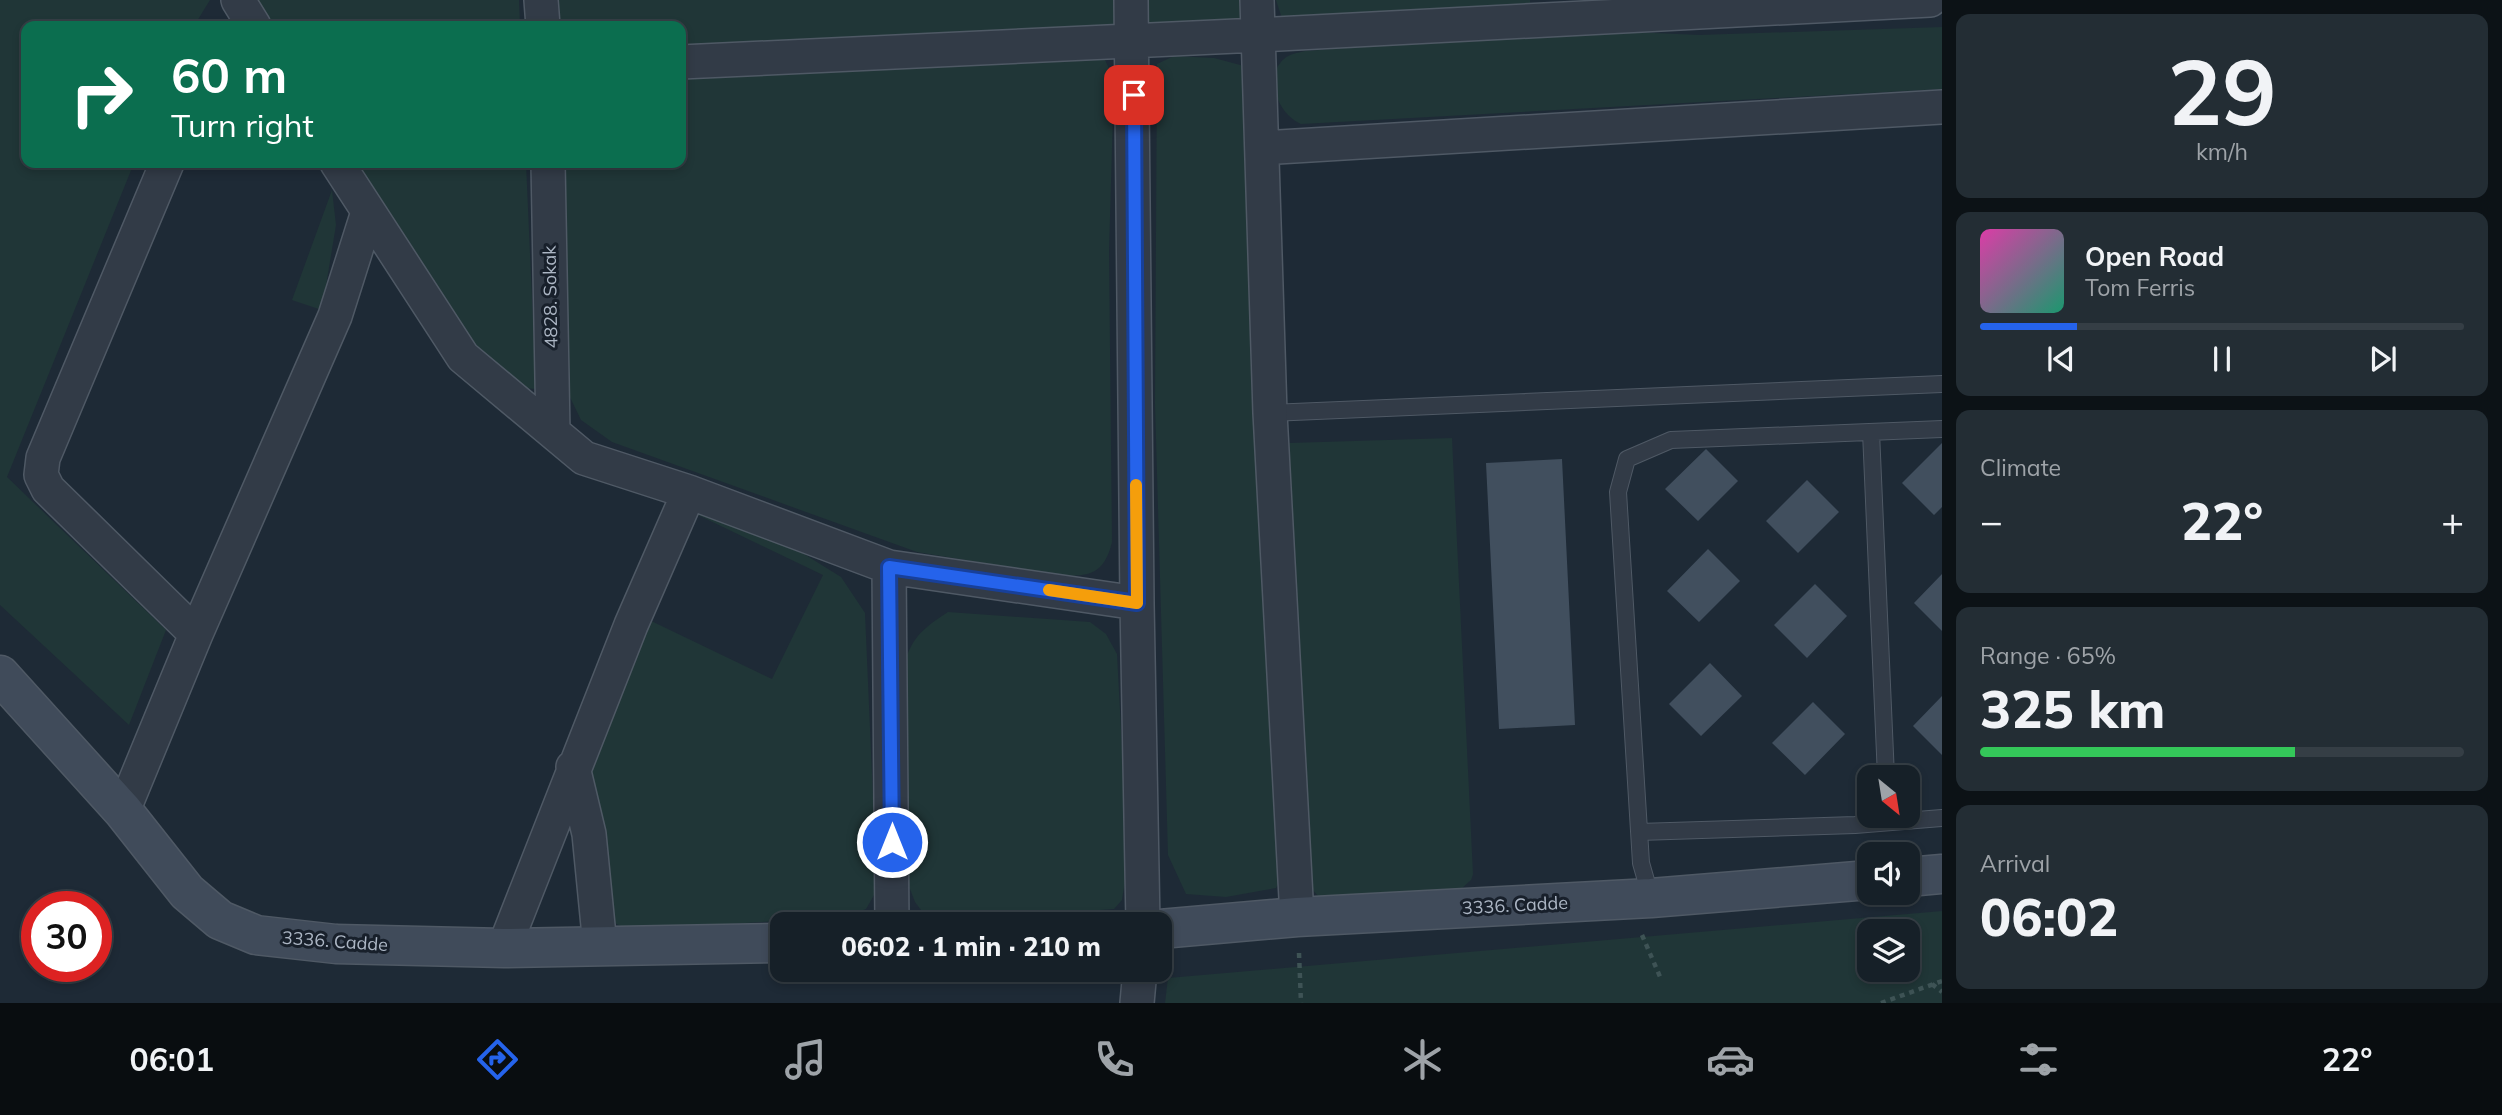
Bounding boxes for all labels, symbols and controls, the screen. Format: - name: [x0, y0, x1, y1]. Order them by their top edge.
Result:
- text: 29: [2167, 34, 2277, 148]
- text: 60 m: [171, 44, 287, 105]
- icon: right: [56, 49, 147, 140]
- pin: [1104, 65, 1164, 125]
- icon: arrive: [1115, 76, 1153, 114]
- text: Turn right: [171, 105, 314, 145]
- text: km/h: [2196, 137, 2248, 166]
- text: Open Road: [2085, 240, 2224, 273]
- street label: 4828. Sokak: [538, 245, 562, 349]
- text: Tom Ferris: [2085, 273, 2195, 302]
- icon: previous: [2042, 340, 2080, 378]
- icon: pause: [2203, 340, 2241, 378]
- icon: next: [2364, 340, 2402, 378]
- text: Climate: [1980, 453, 2061, 482]
- text: 22°: [2181, 488, 2263, 553]
- text: −: [1980, 497, 2003, 545]
- text: +: [2441, 497, 2464, 545]
- text: Range · 65%: [1980, 641, 2116, 670]
- text: 325 km: [1980, 676, 2165, 741]
- north arrow: [1857, 765, 1920, 828]
- map controls: [1857, 765, 1920, 982]
- position arrow: [855, 805, 929, 879]
- button: sound: [1857, 842, 1920, 905]
- text: Arrival: [1980, 849, 2050, 878]
- text: 06:02: [1980, 884, 2118, 949]
- speed limit sign: 30: [21, 891, 112, 982]
- street label: 3336. Cadde: [1461, 891, 1569, 919]
- button: layers: [1857, 919, 1920, 982]
- street label: 3336. Cadde: [281, 926, 389, 956]
- text: 06:02 · 1 min · 210 m: [841, 930, 1101, 963]
- icon: directions: [473, 1035, 522, 1084]
- icon: music: [781, 1035, 830, 1084]
- icon: phone: [1090, 1035, 1139, 1084]
- icon: climate: [1398, 1035, 1447, 1084]
- icon: car: [1706, 1035, 1755, 1084]
- icon: filters: [2014, 1035, 2063, 1084]
- text: 06:01: [130, 1039, 214, 1079]
- text: 22°: [2322, 1039, 2372, 1079]

